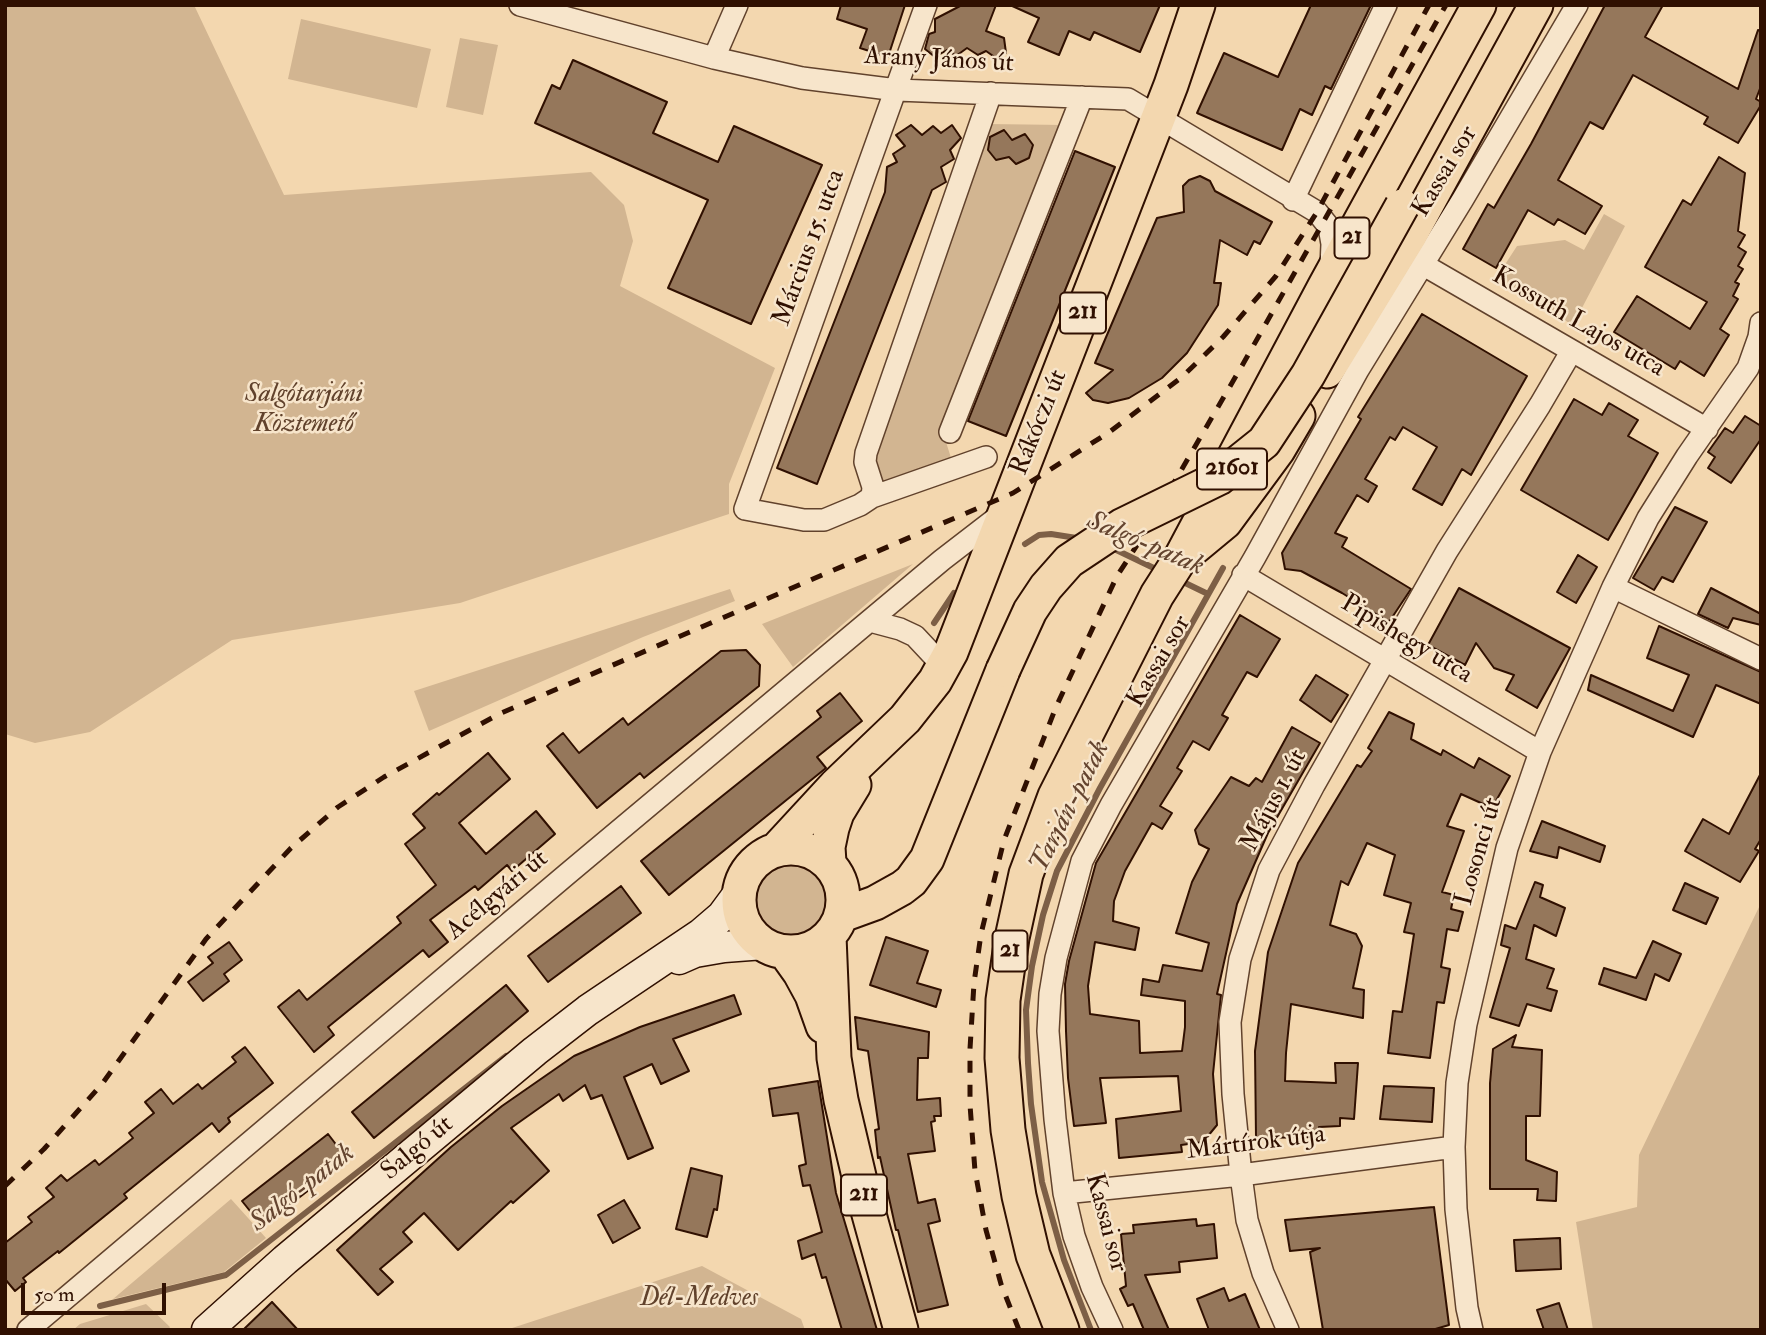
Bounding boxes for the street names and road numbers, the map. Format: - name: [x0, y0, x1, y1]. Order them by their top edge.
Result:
- street label: Arany János út: [863, 42, 1015, 80]
- street label: Kassai sor: [1407, 121, 1485, 223]
- street label: Március 15. utca: [767, 166, 853, 330]
- road number: 21: [1334, 218, 1370, 258]
- street label: Kossuth Lajos utca: [1486, 261, 1670, 385]
- road number: 211: [1060, 292, 1106, 334]
- street label: Rákóczi út: [1005, 366, 1075, 480]
- road number: 21601: [1197, 448, 1267, 490]
- street label: Pipishegy utca: [1335, 588, 1477, 692]
- street label: Kassai sor: [1121, 611, 1199, 713]
- street label: Május 1. út: [1235, 745, 1315, 857]
- street label: Losonci út: [1450, 794, 1510, 910]
- street label: Acélgyári út: [441, 844, 555, 948]
- road number: 21: [992, 931, 1028, 972]
- street label: Salgó út: [376, 1110, 460, 1188]
- street label: Mártírok útja: [1185, 1120, 1327, 1168]
- street label: Kassai sor: [1077, 1170, 1133, 1276]
- road number: 211: [841, 1175, 887, 1216]

